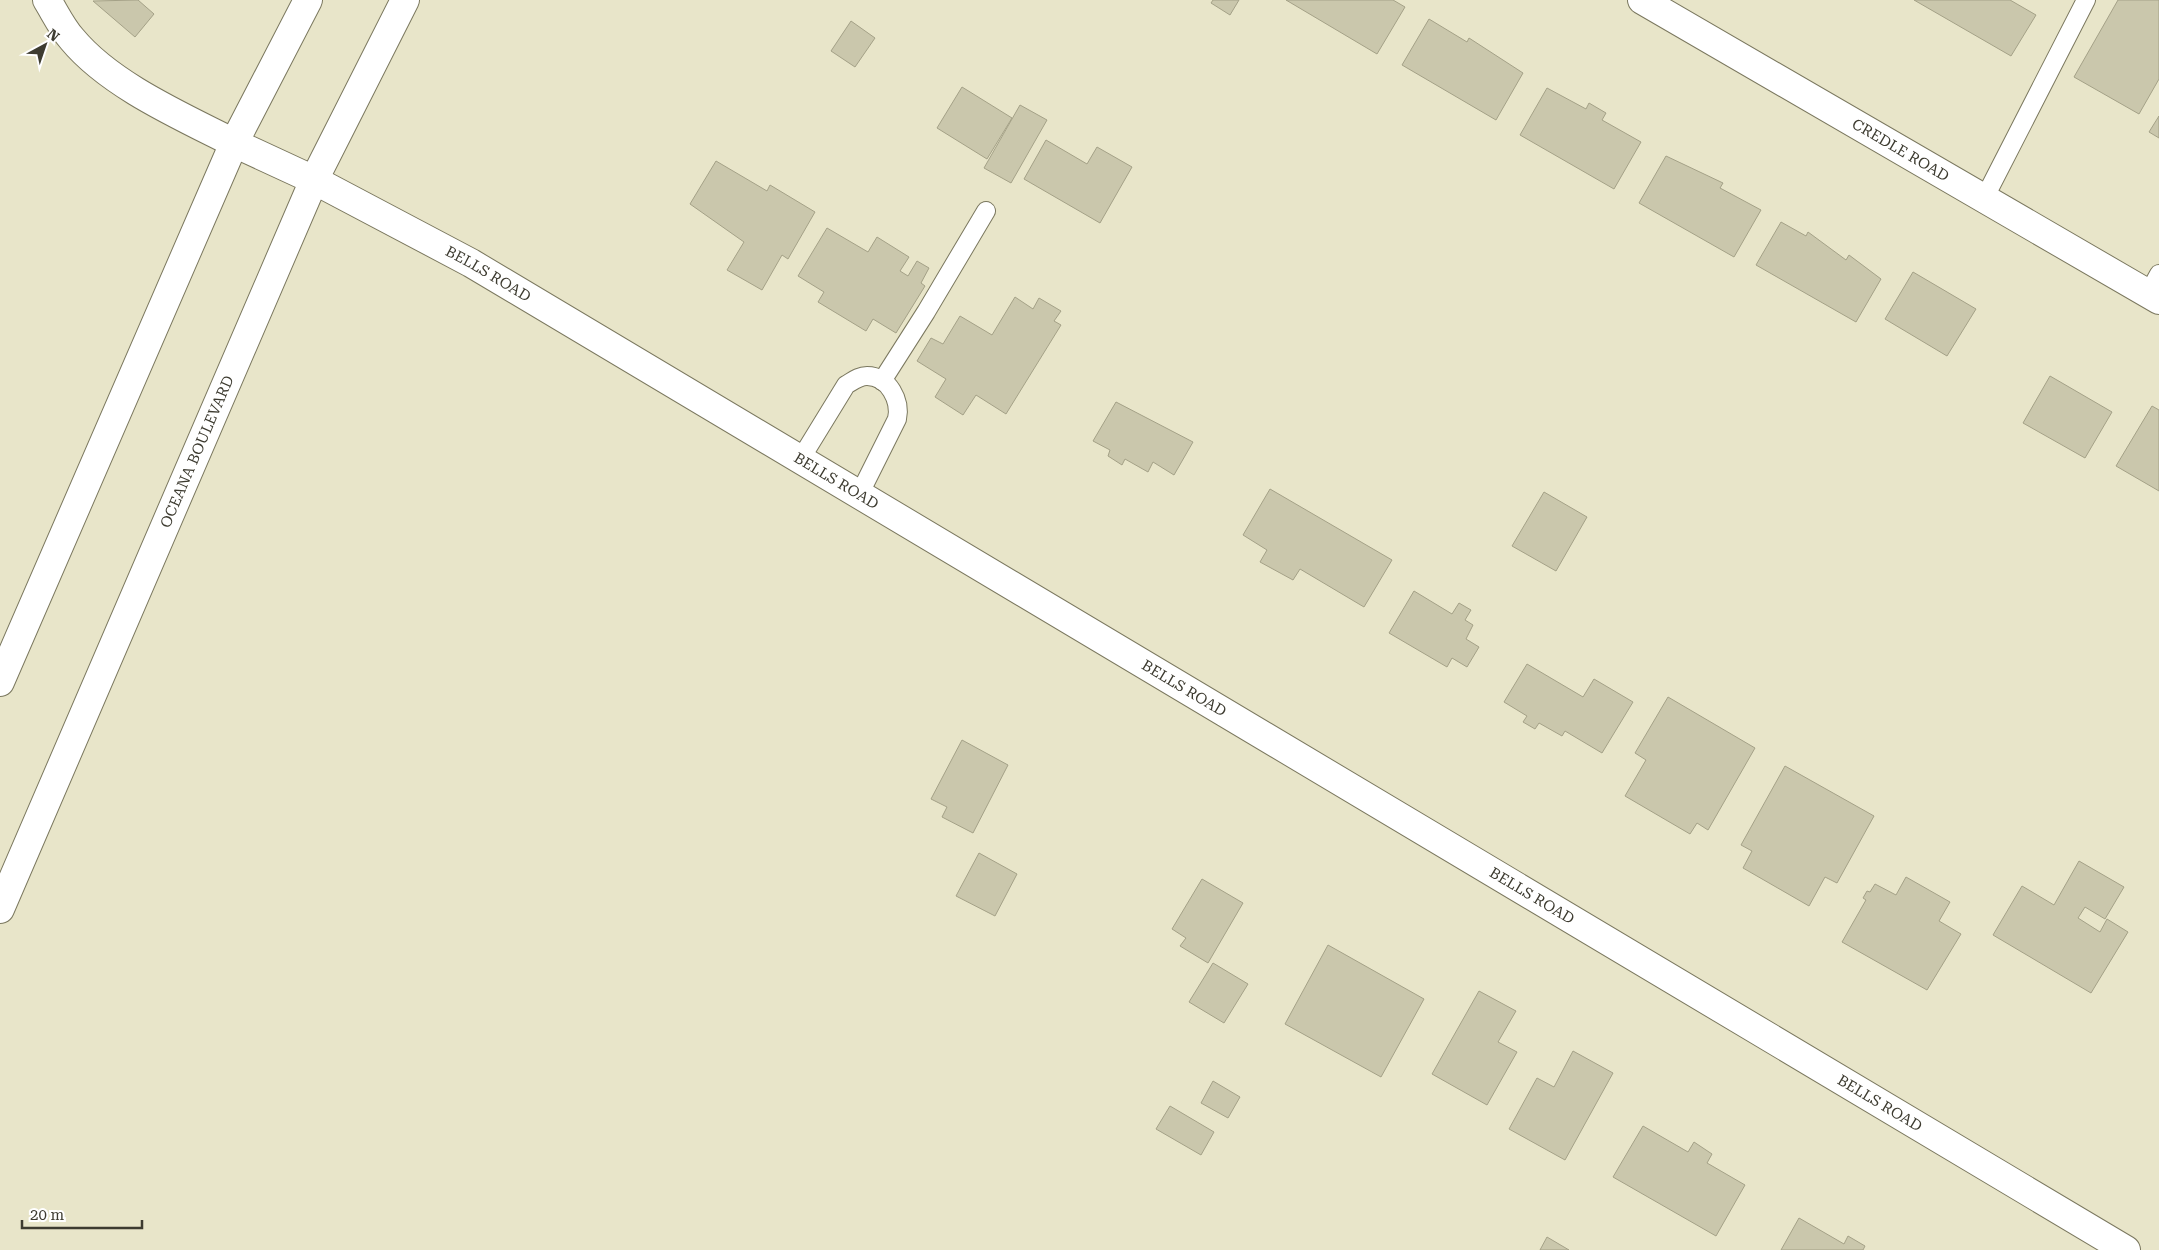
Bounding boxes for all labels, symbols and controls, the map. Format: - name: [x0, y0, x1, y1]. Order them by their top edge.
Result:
- north arrow: [20, 20, 70, 70]
- text: N: [44, 25, 63, 45]
- street label: CREDLE ROAD: [1849, 115, 1952, 185]
- street label: BELLS ROAD: [442, 242, 534, 306]
- street label: OCEANA BOULEVARD: [156, 373, 238, 530]
- street label: BELLS ROAD: [791, 449, 882, 513]
- street label: BELLS ROAD: [1138, 656, 1230, 720]
- street label: BELLS ROAD: [1486, 864, 1578, 928]
- street label: BELLS ROAD: [1834, 1071, 1925, 1135]
- scale bar: [22, 1198, 142, 1230]
- text: 20 m: [30, 1206, 65, 1224]

